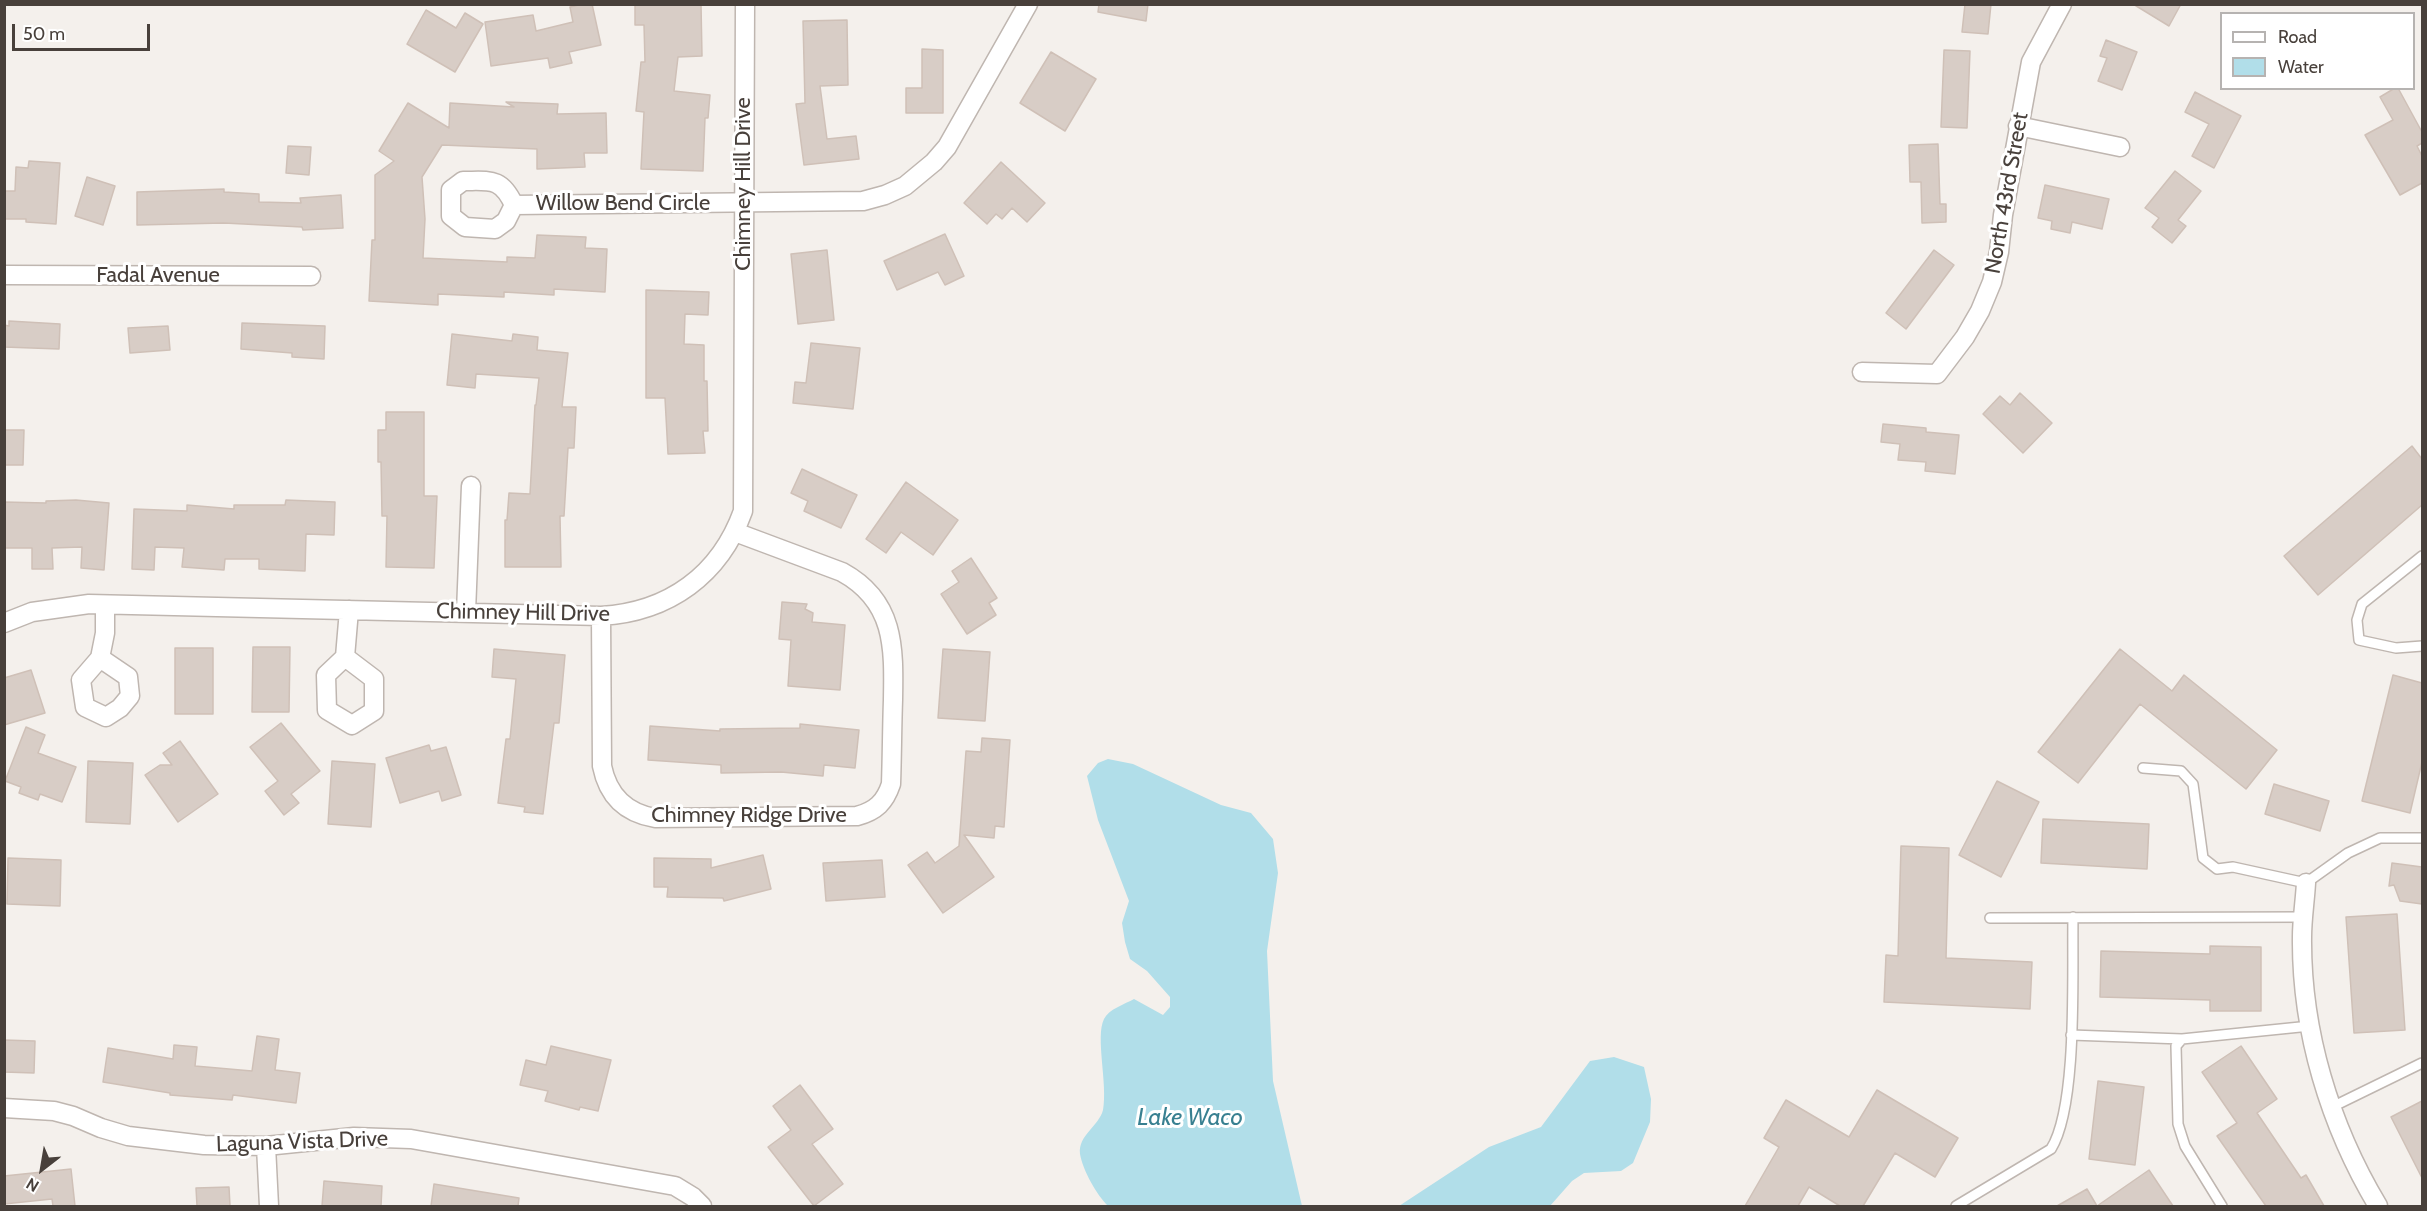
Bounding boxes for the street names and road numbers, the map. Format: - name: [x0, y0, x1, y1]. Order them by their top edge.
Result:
- street label: Chimney Hill Drive: [731, 97, 757, 271]
- street label: North 43rd Street: [1980, 110, 2034, 276]
- street label: Willow Bend Circle: [536, 191, 710, 217]
- street label: Fadal Avenue: [96, 263, 220, 289]
- street label: Chimney Hill Drive: [436, 598, 610, 628]
- street label: Chimney Ridge Drive: [651, 803, 847, 829]
- street label: Laguna Vista Drive: [215, 1126, 389, 1158]

